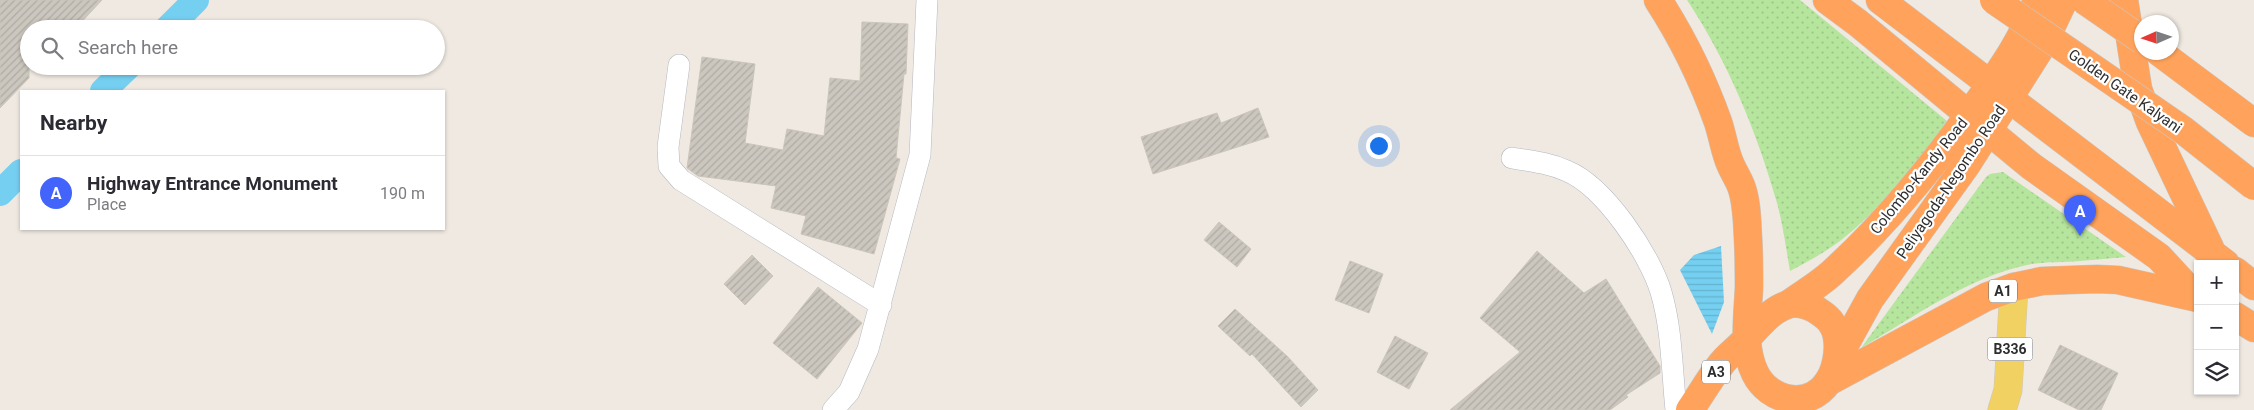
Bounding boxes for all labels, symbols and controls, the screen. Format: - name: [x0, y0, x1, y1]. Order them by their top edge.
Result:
- north arrow: [2134, 15, 2179, 60]
- search box: [20, 20, 445, 75]
- icon: search: [38, 34, 66, 62]
- text: Search here: [78, 36, 178, 59]
- street label: Golden Gate Kalyani: [2065, 45, 2185, 137]
- street label: Peliyagoda-Negombo Road: [1893, 102, 2009, 262]
- text: Nearby: [40, 111, 107, 135]
- street label: Colombo-Kandy Road: [1867, 114, 1971, 238]
- your location: [1366, 133, 1392, 159]
- text: Highway Entrance Monument: [87, 172, 338, 195]
- text: A: [51, 184, 61, 203]
- text: 190 m: [380, 184, 425, 203]
- text: Place: [87, 195, 127, 214]
- pin: A: [2064, 195, 2096, 236]
- map controls: [2194, 260, 2239, 395]
- button: +: [2194, 260, 2239, 305]
- road number: A1: [1989, 280, 2017, 302]
- button: −: [2194, 305, 2239, 350]
- road number: B336: [1988, 338, 2032, 360]
- button: layers: [2194, 350, 2239, 395]
- road number: A3: [1702, 361, 1730, 384]

